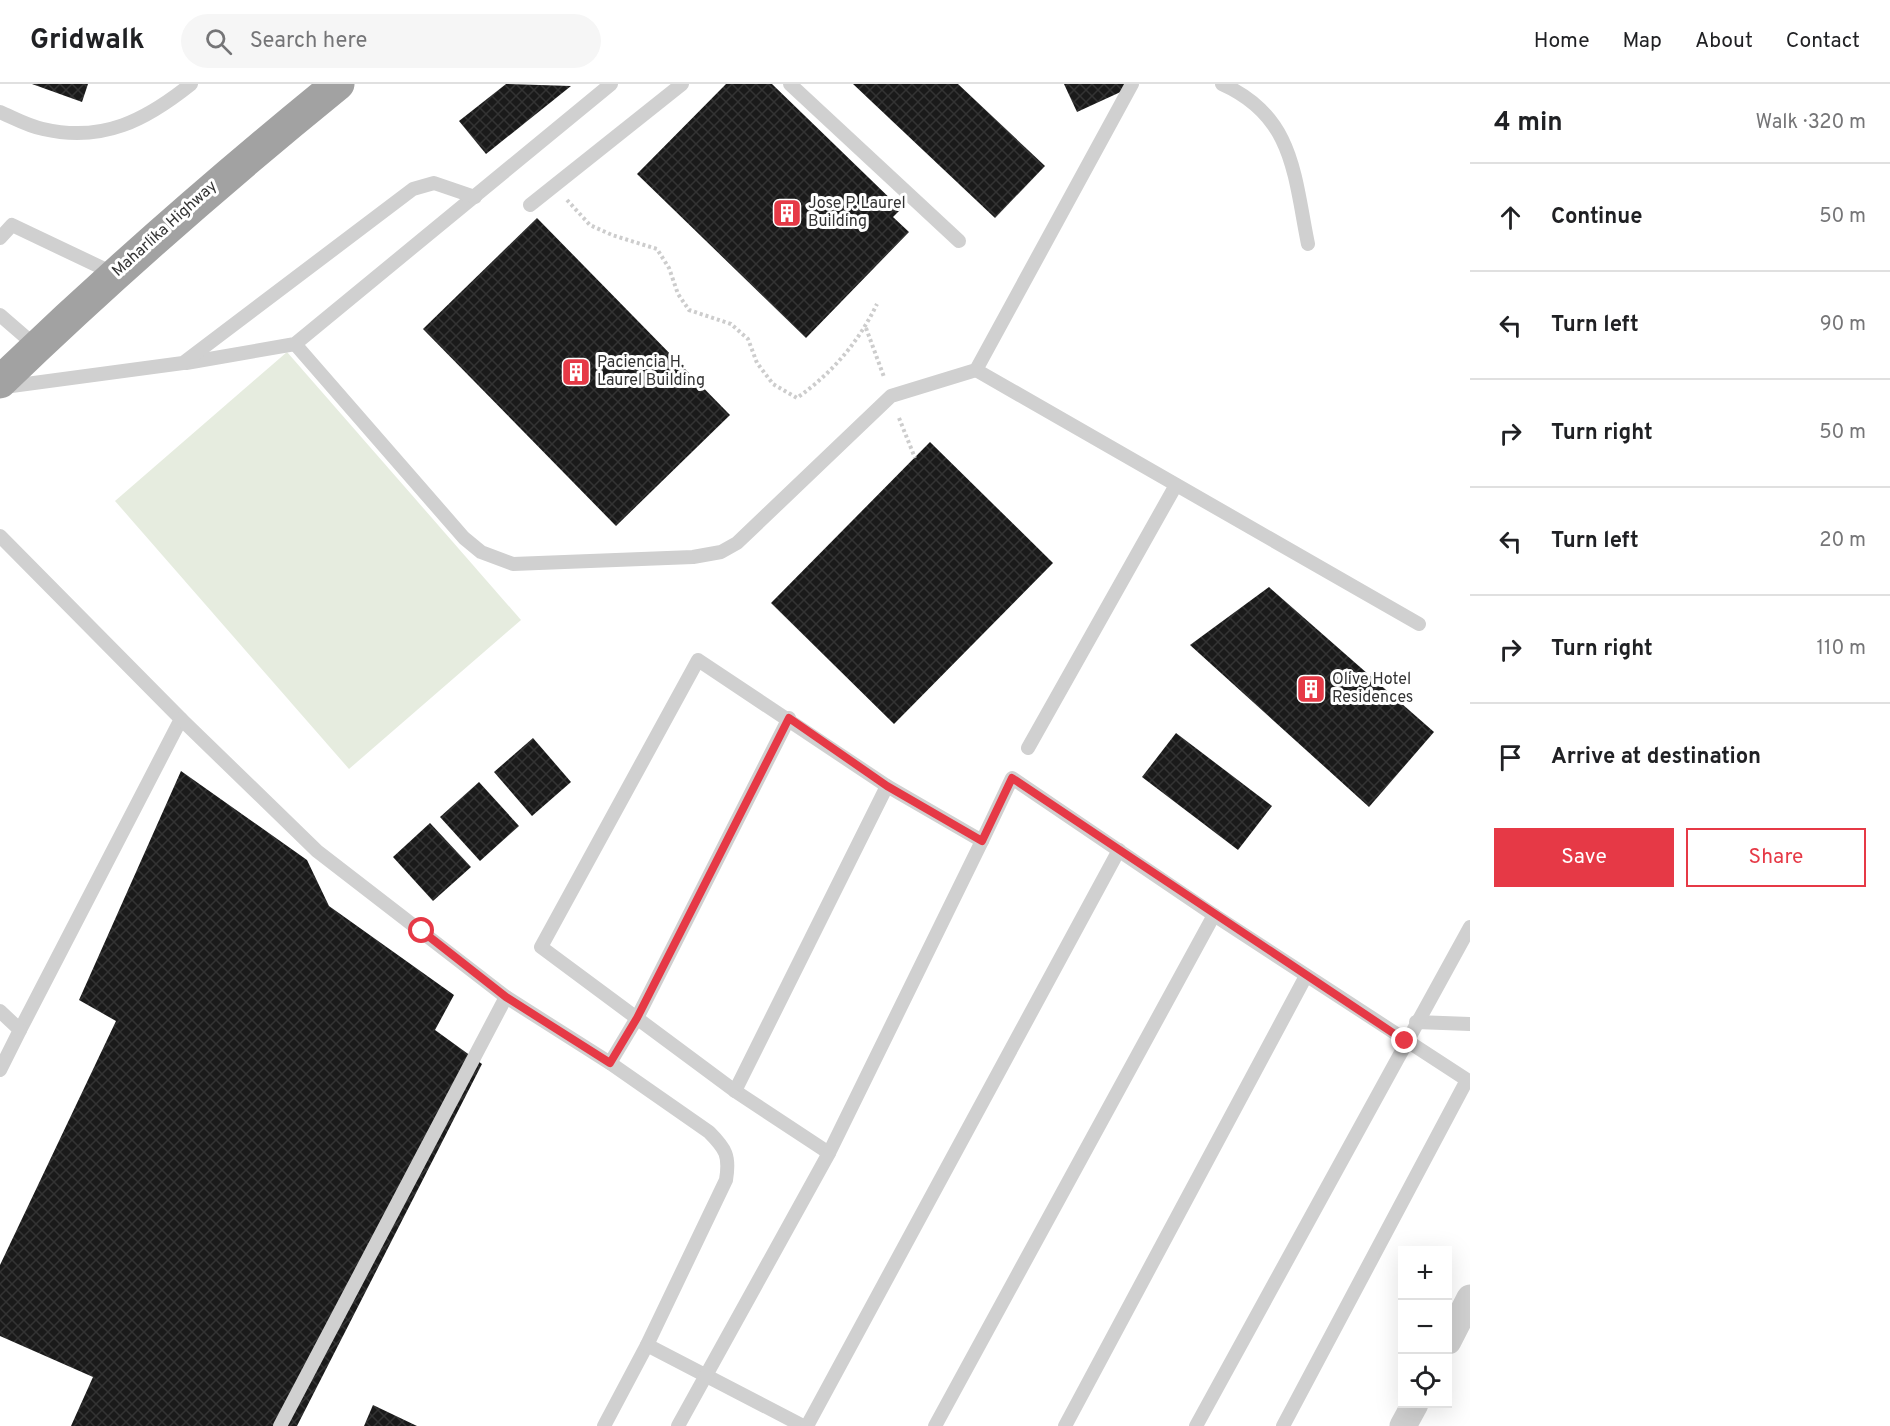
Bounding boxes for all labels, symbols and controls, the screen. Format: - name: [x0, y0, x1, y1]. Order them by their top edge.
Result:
- search box: [181, 14, 601, 68]
- text: Gridwalk: [30, 23, 145, 59]
- icon: search: [202, 25, 235, 58]
- text: Search here: [250, 28, 367, 55]
- text: Home: [1534, 28, 1590, 55]
- text: Map: [1623, 28, 1662, 55]
- text: About: [1695, 28, 1753, 55]
- text: Contact: [1786, 28, 1860, 55]
- text: 4 min: [1494, 107, 1563, 140]
- text: Walk · 320 m: [1756, 110, 1866, 136]
- street label: Maharlika Highway: [108, 177, 222, 281]
- place label: Jose P. Laurel Building: [808, 194, 906, 232]
- building icon: Jose P. Laurel Building: [771, 197, 803, 229]
- icon: ahead: [1494, 201, 1527, 234]
- text: Continue: [1551, 204, 1642, 231]
- text: 50 m: [1819, 204, 1866, 230]
- icon: left: [1494, 309, 1527, 342]
- text: Turn left: [1551, 312, 1639, 339]
- text: 90 m: [1820, 312, 1866, 338]
- place label: Paciencia H. Laurel Building: [597, 353, 705, 391]
- building icon: Paciencia H. Laurel Building: [560, 356, 592, 388]
- icon: right: [1494, 417, 1527, 450]
- text: Turn right: [1551, 420, 1653, 447]
- text: 50 m: [1819, 420, 1866, 446]
- icon: left: [1494, 525, 1527, 558]
- text: Turn left: [1551, 528, 1639, 555]
- text: 20 m: [1819, 528, 1866, 554]
- icon: right: [1494, 633, 1527, 666]
- text: Turn right: [1551, 636, 1653, 663]
- text: 110 m: [1817, 636, 1866, 662]
- place label: Olive Hotel Residences: [1332, 670, 1413, 708]
- building icon: Olive Hotel Residences: [1295, 673, 1327, 705]
- icon: arrive: [1494, 741, 1527, 774]
- text: Arrive at destination: [1551, 744, 1761, 771]
- button: Save: [1494, 828, 1674, 887]
- button: Share: [1686, 828, 1866, 887]
- route start: [408, 917, 434, 943]
- route end: [1391, 1027, 1417, 1053]
- map controls: [1398, 1246, 1452, 1408]
- button: +: [1398, 1246, 1452, 1300]
- button: −: [1398, 1300, 1452, 1354]
- button: locate: [1398, 1354, 1452, 1408]

